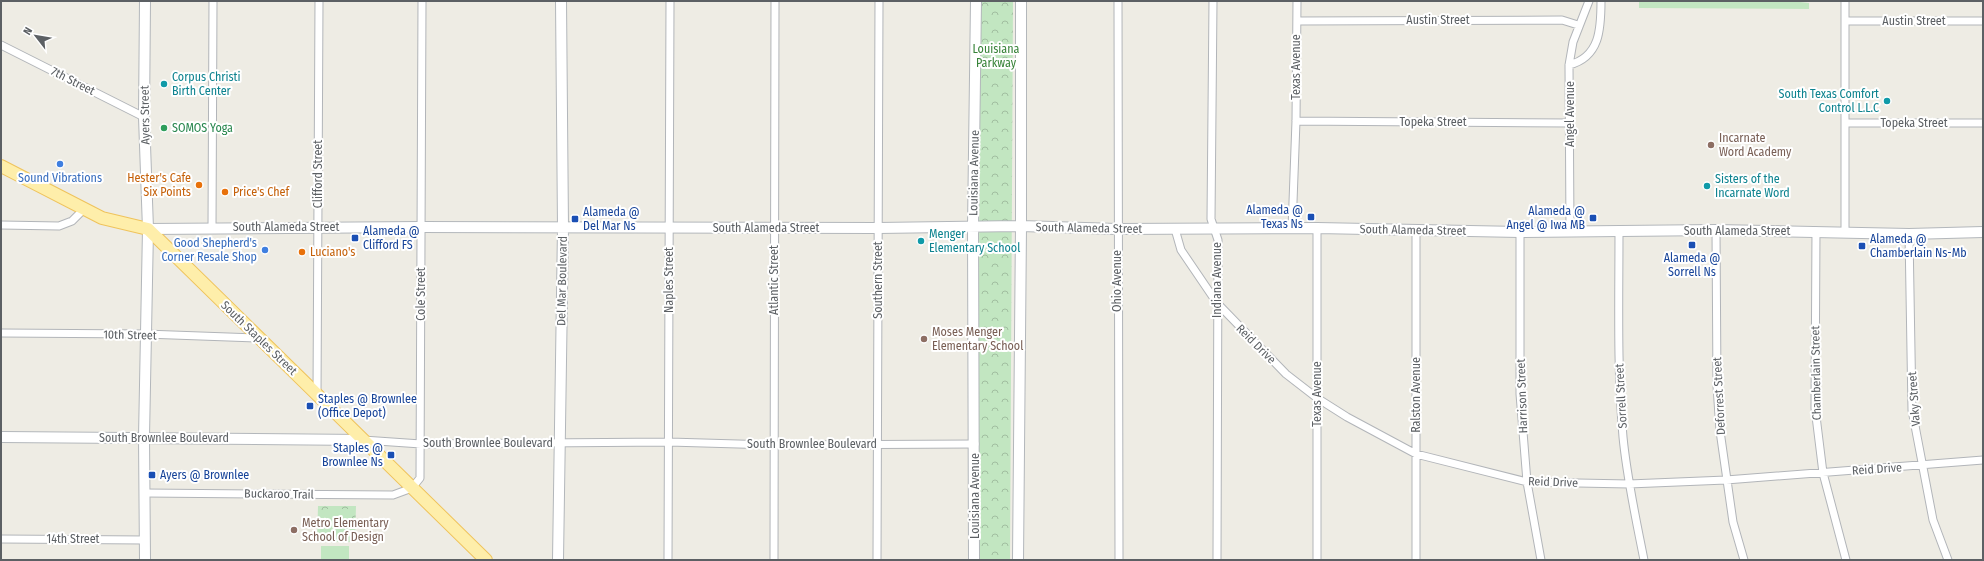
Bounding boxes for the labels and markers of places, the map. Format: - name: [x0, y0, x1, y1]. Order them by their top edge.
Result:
- place label: Corpus Christi Birth Center: [172, 70, 241, 98]
- marker: Corpus Christi Birth Center: [159, 79, 169, 89]
- place label: South Texas Comfort Control L.L.C: [1778, 87, 1879, 115]
- marker: South Texas Comfort Control L.L.C: [1882, 96, 1892, 106]
- place label: SOMOS Yoga: [172, 121, 233, 135]
- marker: SOMOS Yoga: [159, 123, 169, 133]
- place label: Incarnate Word Academy: [1719, 131, 1792, 159]
- marker: Incarnate Word Academy: [1706, 140, 1716, 150]
- marker: Sound Vibrations: [55, 159, 65, 169]
- place label: Sound Vibrations: [18, 171, 102, 185]
- place label: Hester's Cafe Six Points: [127, 171, 191, 199]
- place label: Sisters of the Incarnate Word: [1715, 172, 1790, 200]
- marker: Hester's Cafe Six Points: [194, 180, 204, 190]
- marker: Sisters of the Incarnate Word: [1702, 181, 1712, 191]
- place label: Price's Chef: [233, 185, 290, 199]
- marker: Price's Chef: [220, 187, 230, 197]
- place label: Alameda @ Texas Ns: [1246, 203, 1303, 231]
- place label: Alameda @ Angel @ Iwa MB: [1506, 204, 1585, 232]
- place label: Alameda @ Del Mar Ns: [583, 205, 640, 233]
- marker: Alameda @ Texas Ns: [1306, 212, 1316, 222]
- marker: Alameda @ Angel @ Iwa MB: [1588, 213, 1598, 223]
- marker: Alameda @ Del Mar Ns: [570, 214, 580, 224]
- place label: Alameda @ Clifford FS: [363, 224, 420, 252]
- place label: Menger Elementary School: [929, 227, 1020, 255]
- place label: Alameda @ Chamberlain Ns-Mb: [1870, 232, 1967, 260]
- marker: Alameda @ Clifford FS: [350, 233, 360, 243]
- place label: Good Shepherd's Corner Resale Shop: [161, 236, 257, 264]
- marker: Menger Elementary School: [916, 236, 926, 246]
- marker: Alameda @ Sorrell Ns: [1687, 240, 1697, 250]
- marker: Alameda @ Chamberlain Ns-Mb: [1857, 241, 1867, 251]
- marker: Good Shepherd's Corner Resale Shop: [260, 245, 270, 255]
- place label: Luciano's: [310, 245, 355, 259]
- marker: Luciano's: [297, 247, 307, 257]
- place label: Alameda @ Sorrell Ns: [1664, 251, 1720, 279]
- place label: Moses Menger Elementary School: [932, 325, 1023, 353]
- marker: Moses Menger Elementary School: [919, 334, 929, 344]
- place label: Staples @ Brownlee (Office Depot): [318, 392, 417, 420]
- marker: Staples @ Brownlee (Office Depot): [305, 401, 315, 411]
- place label: Staples @ Brownlee Ns: [322, 441, 383, 469]
- marker: Staples @ Brownlee Ns: [386, 450, 396, 460]
- place label: Ayers @ Brownlee: [160, 468, 249, 482]
- marker: Ayers @ Brownlee: [147, 470, 157, 480]
- place label: Metro Elementary School of Design: [302, 516, 389, 544]
- marker: Metro Elementary School of Design: [289, 525, 299, 535]

